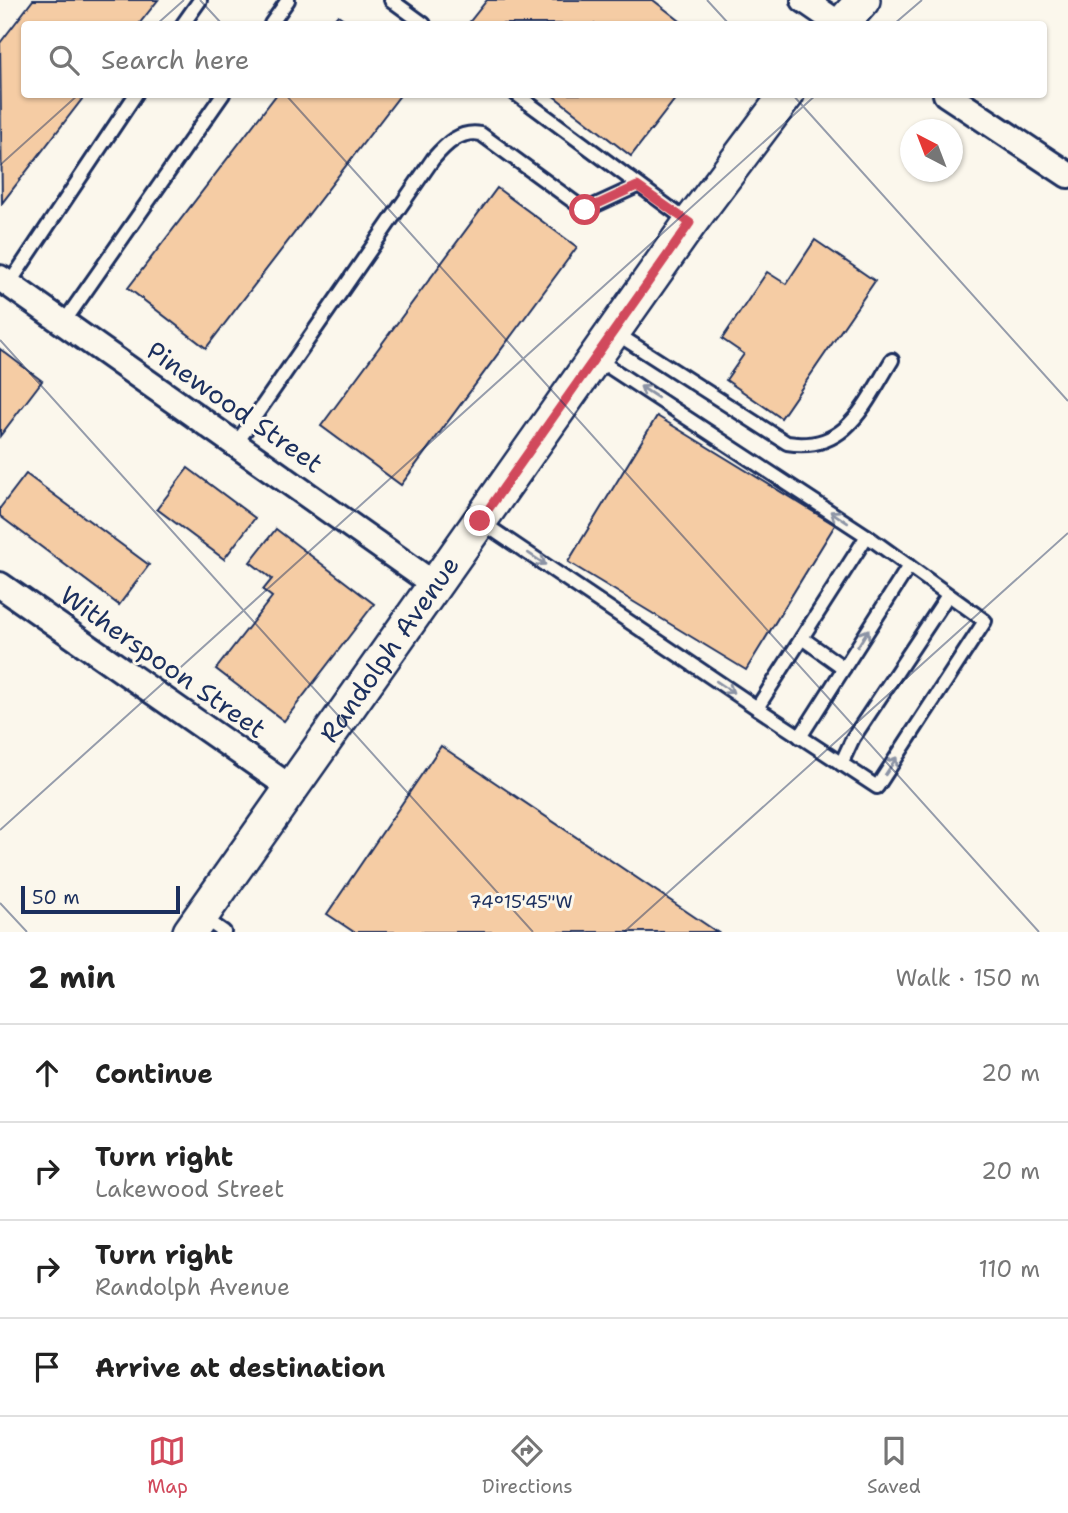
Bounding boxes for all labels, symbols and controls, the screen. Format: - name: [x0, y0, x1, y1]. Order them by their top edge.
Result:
- search box: [21, 21, 1047, 98]
- icon: search: [45, 41, 83, 79]
- text: Search here: [101, 42, 250, 77]
- north arrow: [900, 119, 963, 182]
- route start: [569, 194, 600, 225]
- street label: Pinewood Street: [140, 333, 330, 480]
- one-way arrow: [639, 385, 659, 399]
- route end: [464, 505, 495, 536]
- one-way arrow: [829, 510, 849, 524]
- street label: Randolph Avenue: [311, 549, 467, 749]
- one-way arrow: [526, 553, 546, 567]
- street label: Witherspoon Street: [53, 577, 273, 746]
- one-way arrow: [856, 629, 871, 648]
- one-way arrow: [715, 679, 734, 694]
- one-way arrow: [884, 756, 898, 776]
- scale bar: [21, 883, 180, 915]
- text: 50 m: [32, 885, 80, 910]
- text: 74°15'45"W: [469, 890, 573, 914]
- text: 2 min: [28, 957, 115, 998]
- text: Walk · 150 m: [895, 963, 1040, 993]
- icon: ahead: [28, 1054, 66, 1092]
- text: Continue: [95, 1056, 213, 1091]
- text: 20 m: [981, 1058, 1040, 1088]
- text: Turn right: [95, 1139, 233, 1174]
- icon: right: [28, 1152, 66, 1190]
- text: 20 m: [981, 1156, 1040, 1186]
- text: Lakewood Street: [95, 1174, 284, 1204]
- text: Turn right: [95, 1237, 233, 1272]
- icon: right: [28, 1250, 66, 1288]
- text: 110 m: [978, 1254, 1040, 1284]
- text: Randolph Avenue: [95, 1272, 290, 1302]
- icon: arrive: [28, 1348, 66, 1386]
- text: Arrive at destination: [95, 1350, 385, 1385]
- tab: Map: [147, 1432, 188, 1499]
- tab: Directions: [482, 1432, 573, 1499]
- tab: Saved: [867, 1432, 921, 1499]

